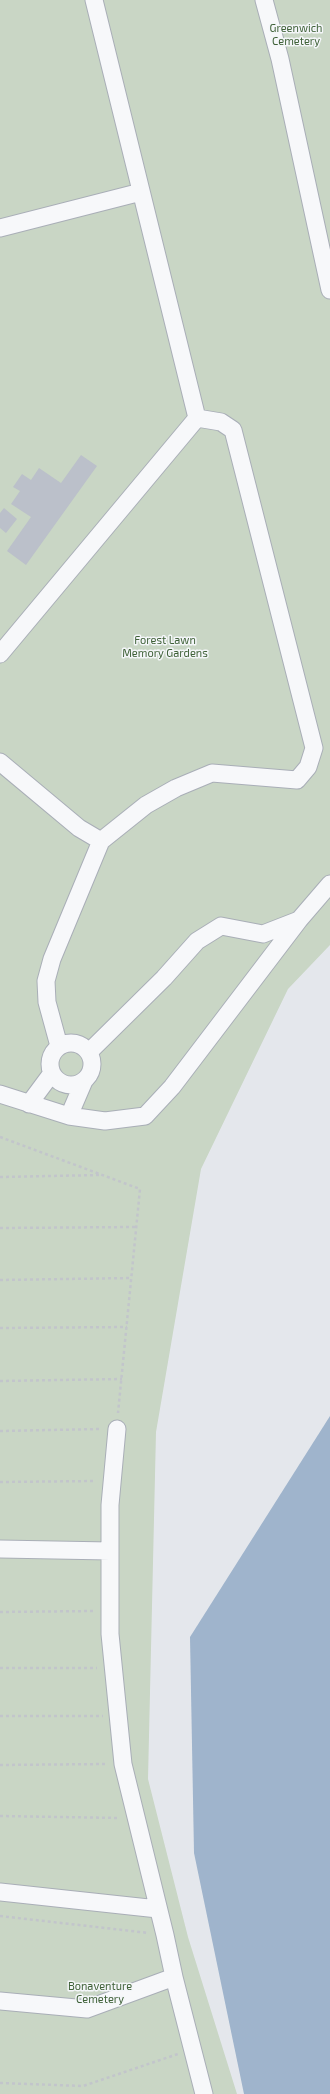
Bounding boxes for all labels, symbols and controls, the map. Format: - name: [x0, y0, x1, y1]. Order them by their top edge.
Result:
- park label: Greenwich Cemetery: [270, 21, 322, 47]
- park label: Forest Lawn Memory Gardens: [122, 633, 208, 659]
- park label: Bonaventure Cemetery: [68, 1979, 132, 2005]

